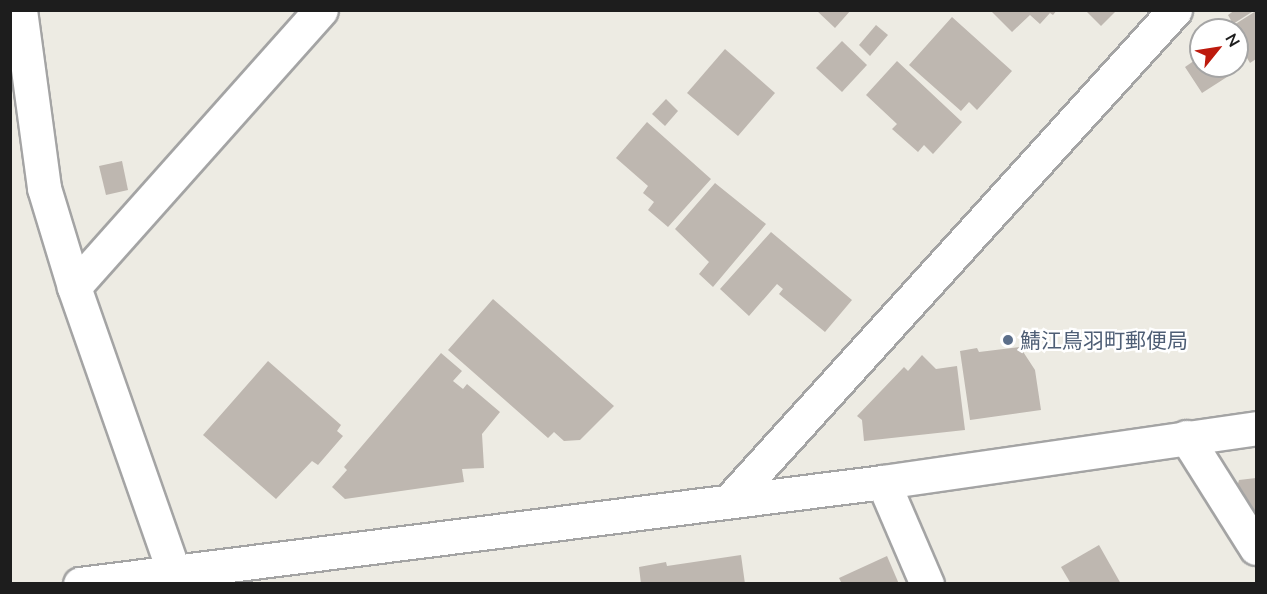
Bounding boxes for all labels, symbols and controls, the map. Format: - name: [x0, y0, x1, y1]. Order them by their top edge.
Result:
- north arrow: [1189, 18, 1249, 78]
- text: N: [1221, 30, 1245, 50]
- place label: 鯖江鳥羽町郵便局: [1020, 327, 1188, 353]
- marker: 鯖江鳥羽町郵便局: [1001, 333, 1015, 347]

